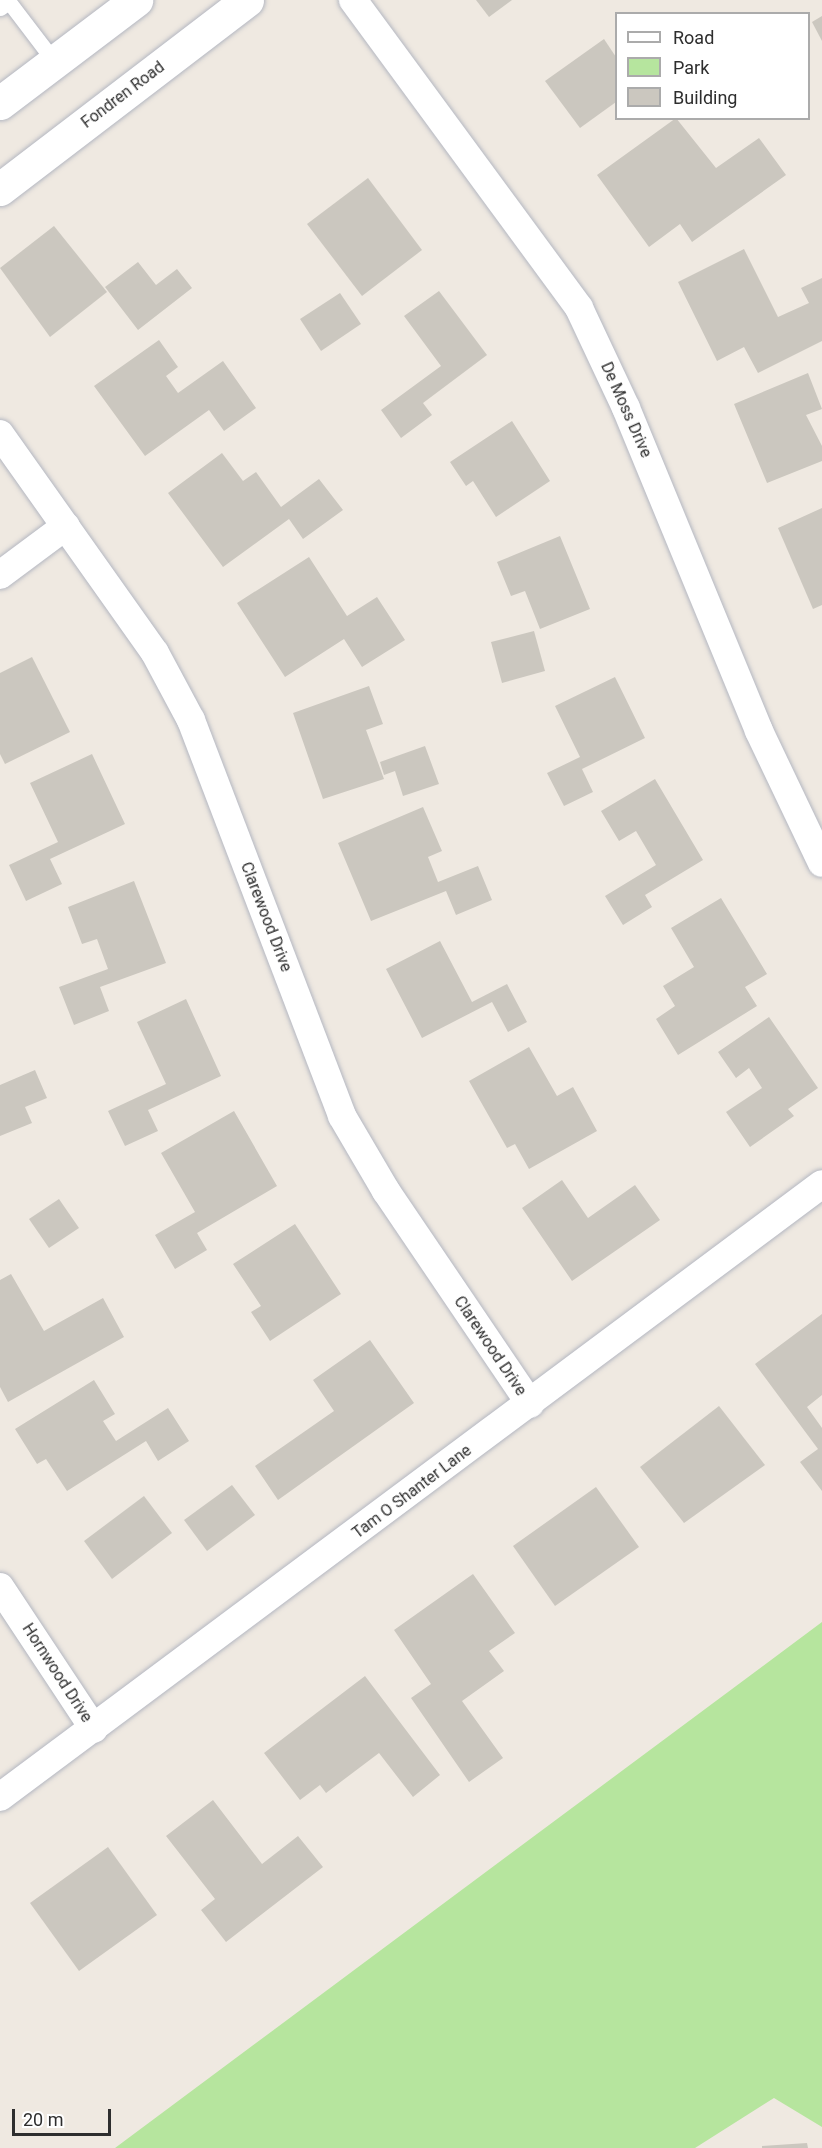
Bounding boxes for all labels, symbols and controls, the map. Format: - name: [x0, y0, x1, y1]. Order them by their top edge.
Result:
- legend: [615, 12, 810, 120]
- text: Road: [673, 27, 714, 48]
- text: Park: [673, 57, 709, 78]
- street label: Fondren Road: [78, 58, 168, 132]
- text: Building: [673, 87, 737, 108]
- street label: De Moss Drive: [596, 359, 656, 461]
- street label: Clarewood Drive: [236, 859, 296, 975]
- street label: Clarewood Drive: [450, 1293, 530, 1399]
- street label: Tam O Shanter Lane: [349, 1441, 475, 1543]
- street label: Hornwood Drive: [18, 1620, 96, 1726]
- scale bar: [15, 2097, 114, 2135]
- text: 20 m: [23, 2109, 63, 2130]

